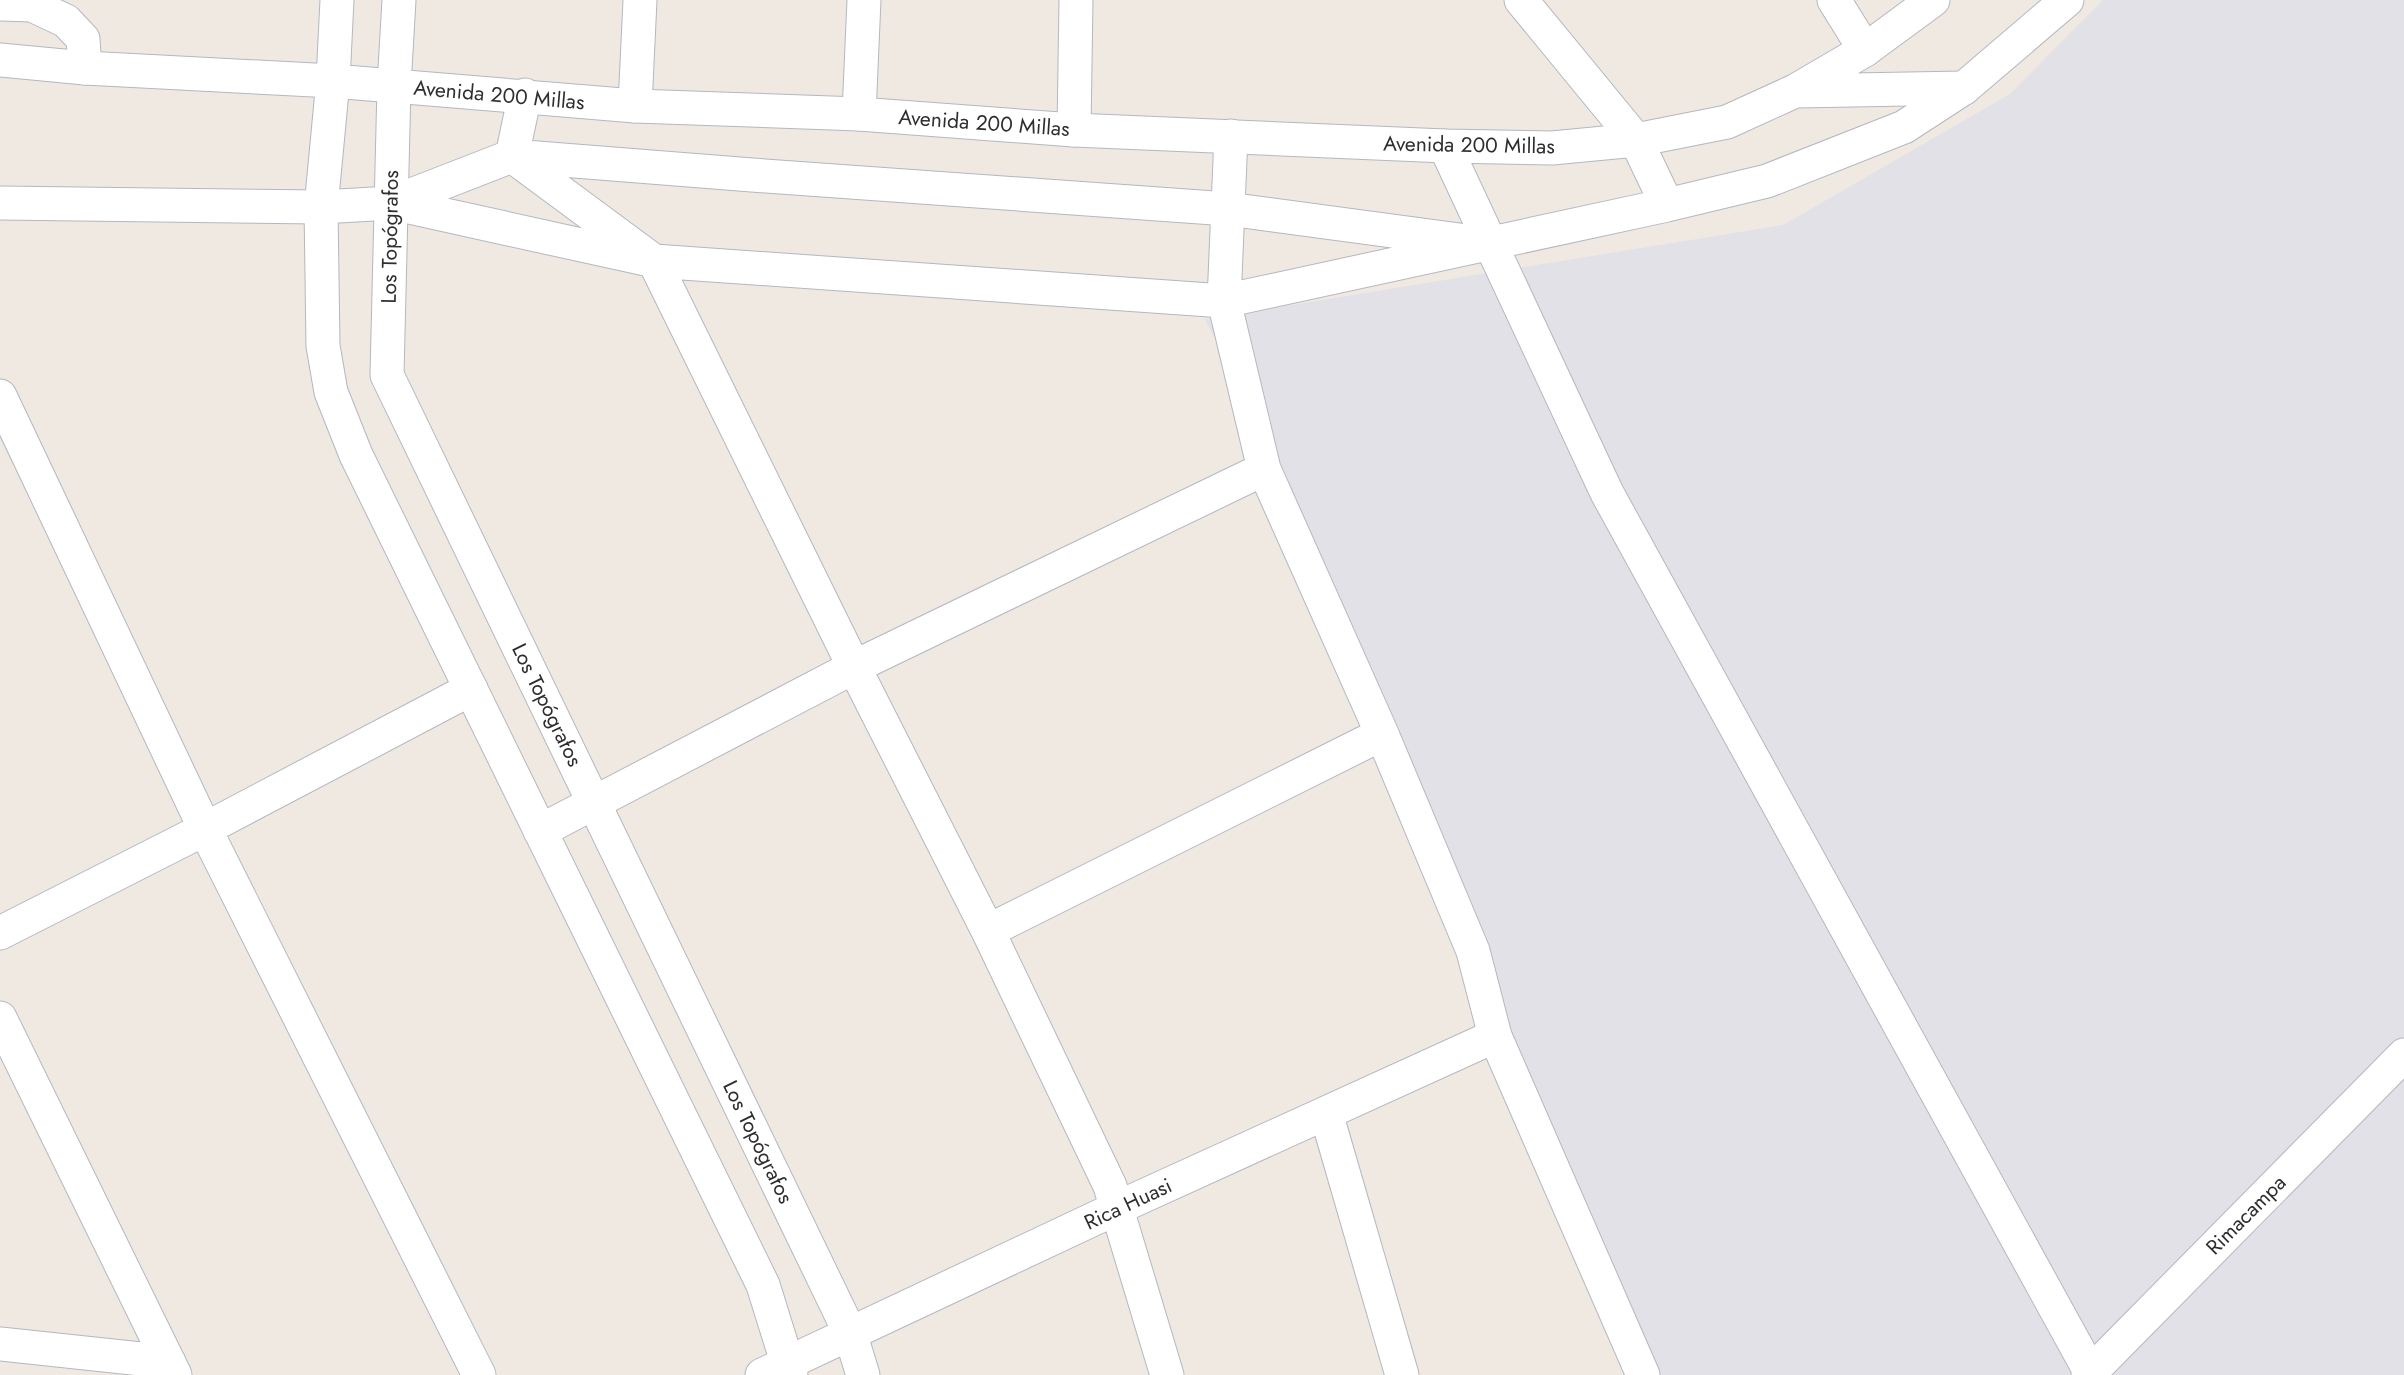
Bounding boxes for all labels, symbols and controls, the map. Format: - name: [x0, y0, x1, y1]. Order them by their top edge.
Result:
- street label: Avenida 200 Millas: [412, 73, 586, 117]
- street label: Avenida 200 Millas: [897, 102, 1071, 144]
- street label: Avenida 200 Millas: [1383, 129, 1555, 161]
- street label: Los Topógrafos: [374, 170, 406, 304]
- street label: Los Topógrafos: [504, 638, 590, 772]
- street label: Los Topógrafos: [715, 1075, 801, 1209]
- street label: Rimacampa: [2199, 1168, 2293, 1262]
- street label: Rica Huasi: [1079, 1171, 1177, 1237]

